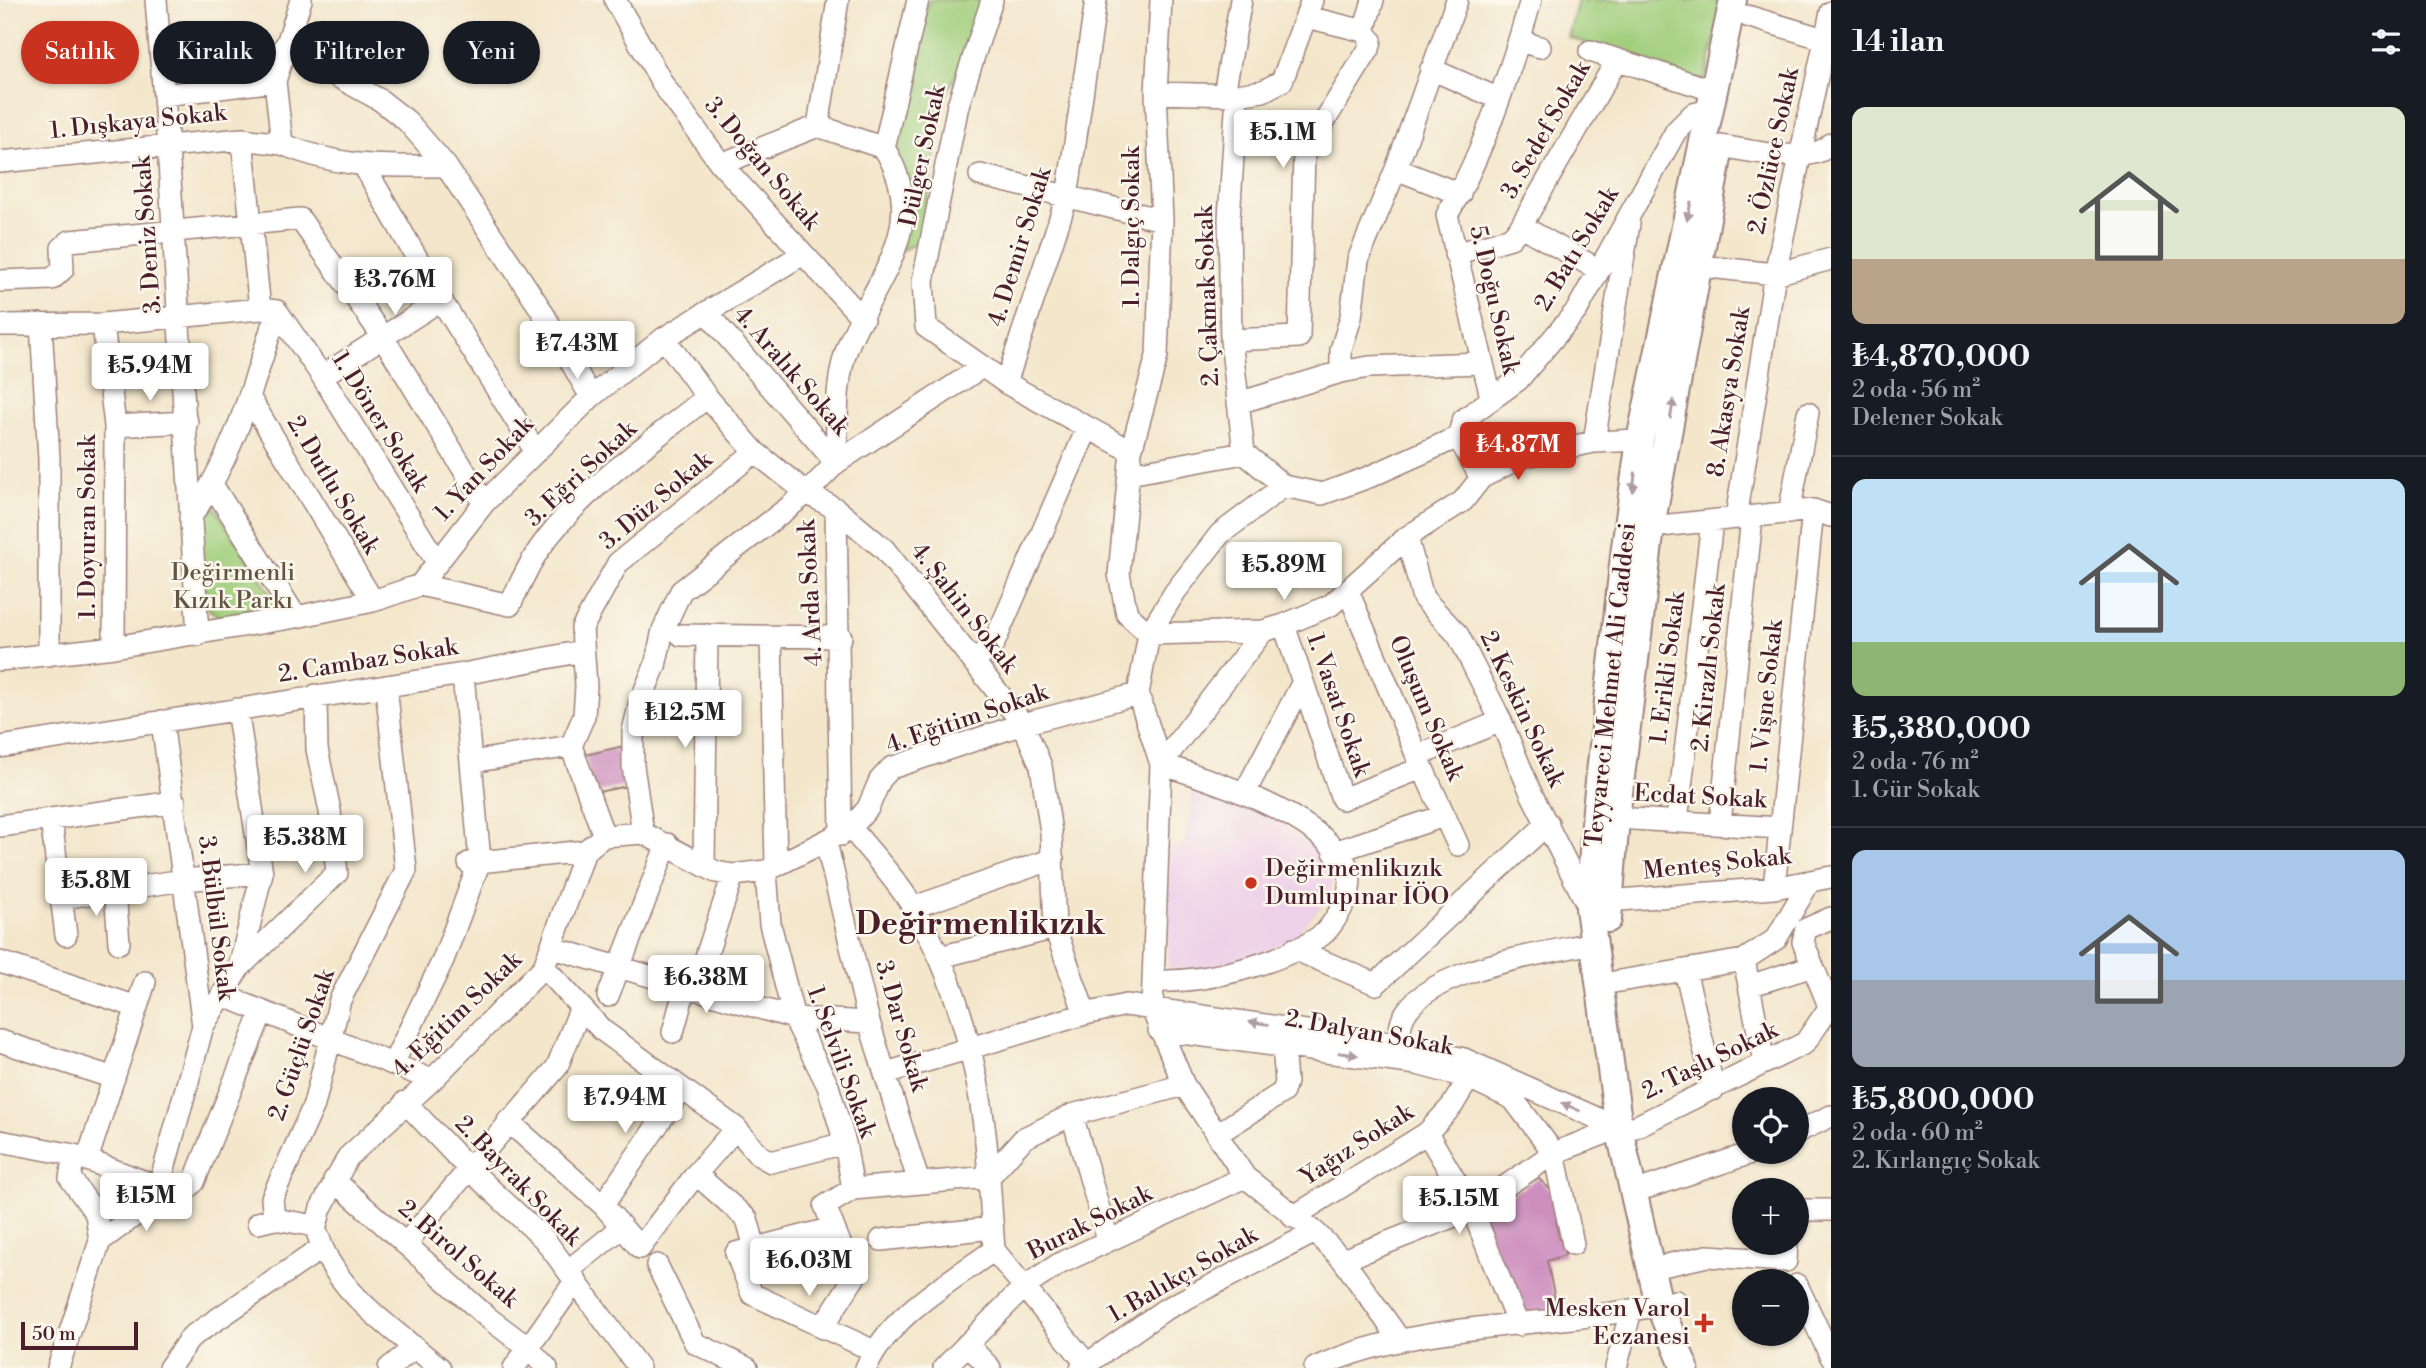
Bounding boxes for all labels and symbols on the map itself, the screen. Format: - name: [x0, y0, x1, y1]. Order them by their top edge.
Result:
- street label: 3. Sedef Sokak: [1494, 54, 1598, 204]
- street label: 2. Özlüce Sokak: [1741, 63, 1807, 237]
- street label: Dülger Sokak: [893, 81, 953, 230]
- street label: 3. Doğan Sokak: [698, 91, 827, 238]
- street label: 1. Dışkaya Sokak: [48, 98, 229, 146]
- pin: ₺5.1M: [1234, 110, 1332, 170]
- street label: 1. Dalgıç Sokak: [1117, 145, 1147, 308]
- street label: 3. Deniz Sokak: [127, 154, 168, 315]
- street label: 4. Demir Sokak: [982, 162, 1059, 330]
- street label: 2. Batı Sokak: [1528, 180, 1627, 317]
- one-way arrow: [1684, 200, 1695, 222]
- street label: 2. Çakmak Sokak: [1190, 204, 1226, 387]
- street label: 5. Doğu Sokak: [1462, 223, 1526, 379]
- pin: ₺3.76M: [338, 258, 452, 317]
- street label: 4. Aralık Sokak: [727, 300, 856, 443]
- street label: 8. Akasya Sokak: [1701, 303, 1757, 479]
- pin: ₺7.43M: [520, 322, 634, 381]
- pin: ₺5.94M: [93, 344, 207, 403]
- street label: 1. Döner Sokak: [325, 346, 436, 499]
- one-way arrow: [1667, 398, 1678, 420]
- street label: 1. Yan Sokak: [428, 409, 541, 528]
- street label: 2. Dutlu Sokak: [280, 410, 387, 561]
- street label: 3. Eğri Sokak: [519, 414, 644, 533]
- pin: ₺4.87M: [1461, 422, 1575, 482]
- street label: 1. Doyuran Sokak: [73, 433, 103, 620]
- street label: 3. Düz Sokak: [594, 444, 719, 557]
- one-way arrow: [1628, 471, 1639, 493]
- street label: 4. Arda Sokak: [792, 517, 830, 667]
- street label: Teyyareci Mehmet Ali Caddesi: [1579, 521, 1643, 849]
- street label: 4. Şahin Sokak: [904, 537, 1025, 680]
- pin: ₺5.89M: [1227, 542, 1341, 602]
- park label: Değirmenli Kızık Parkı: [171, 558, 295, 616]
- street label: 2. Kirazlı Sokak: [1685, 581, 1733, 753]
- street label: 1. Erikli Sokak: [1644, 588, 1692, 746]
- street label: 1. Vişne Sokak: [1744, 617, 1790, 774]
- street label: 2. Keskin Sokak: [1473, 626, 1572, 793]
- street label: 1. Vasat Sokak: [1299, 629, 1377, 782]
- street label: Oluşum Sokak: [1382, 631, 1471, 787]
- street label: 2. Cambaz Sokak: [276, 632, 461, 690]
- street label: 4. Eğitim Sokak: [882, 677, 1053, 761]
- pin: ₺12.5M: [628, 690, 742, 750]
- street label: Ecdat Sokak: [1633, 779, 1769, 816]
- pin: ₺5.38M: [248, 816, 362, 875]
- street label: 3. Bülbül Sokak: [191, 834, 241, 1004]
- street label: Menteş Sokak: [1641, 841, 1794, 887]
- place label: Değirmenlikızık Dumlupınar İÖO: [1265, 854, 1449, 912]
- pin: ₺5.8M: [47, 858, 145, 918]
- marker: Değirmenlikızık Dumlupınar İÖO: [1243, 875, 1259, 891]
- district label: Değirmenlikızık: [855, 904, 1106, 944]
- street label: 4. Eğitim Sokak: [386, 944, 529, 1085]
- pin: ₺6.38M: [649, 956, 763, 1015]
- street label: 3. Dar Sokak: [868, 957, 934, 1096]
- street label: 2. Güçlü Sokak: [262, 964, 342, 1125]
- street label: 1. Selvili Sokak: [800, 982, 883, 1143]
- street label: 2. Dalyan Sokak: [1283, 1003, 1457, 1063]
- street label: 2. Taşlı Sokak: [1637, 1015, 1784, 1107]
- one-way arrow: [1248, 1017, 1270, 1028]
- one-way arrow: [1337, 1049, 1359, 1060]
- pin: ₺7.94M: [568, 1076, 682, 1135]
- street label: Yağız Sokak: [1293, 1097, 1420, 1194]
- one-way arrow: [1561, 1101, 1582, 1112]
- street label: 2. Bayrak Sokak: [448, 1110, 589, 1253]
- pin: ₺15M: [105, 1174, 187, 1233]
- pin: ₺5.15M: [1402, 1176, 1516, 1236]
- street label: Burak Sokak: [1022, 1178, 1159, 1268]
- street label: 2. Birol Sokak: [392, 1194, 525, 1315]
- street label: 1. Balıkçı Sokak: [1103, 1219, 1264, 1330]
- pin: ₺6.03M: [752, 1238, 866, 1298]
- place label: Mesken Varol Eczanesi: [1545, 1294, 1690, 1352]
- marker: Mesken Varol Eczanesi: [1696, 1315, 1712, 1331]
- scale bar: [21, 1319, 138, 1351]

